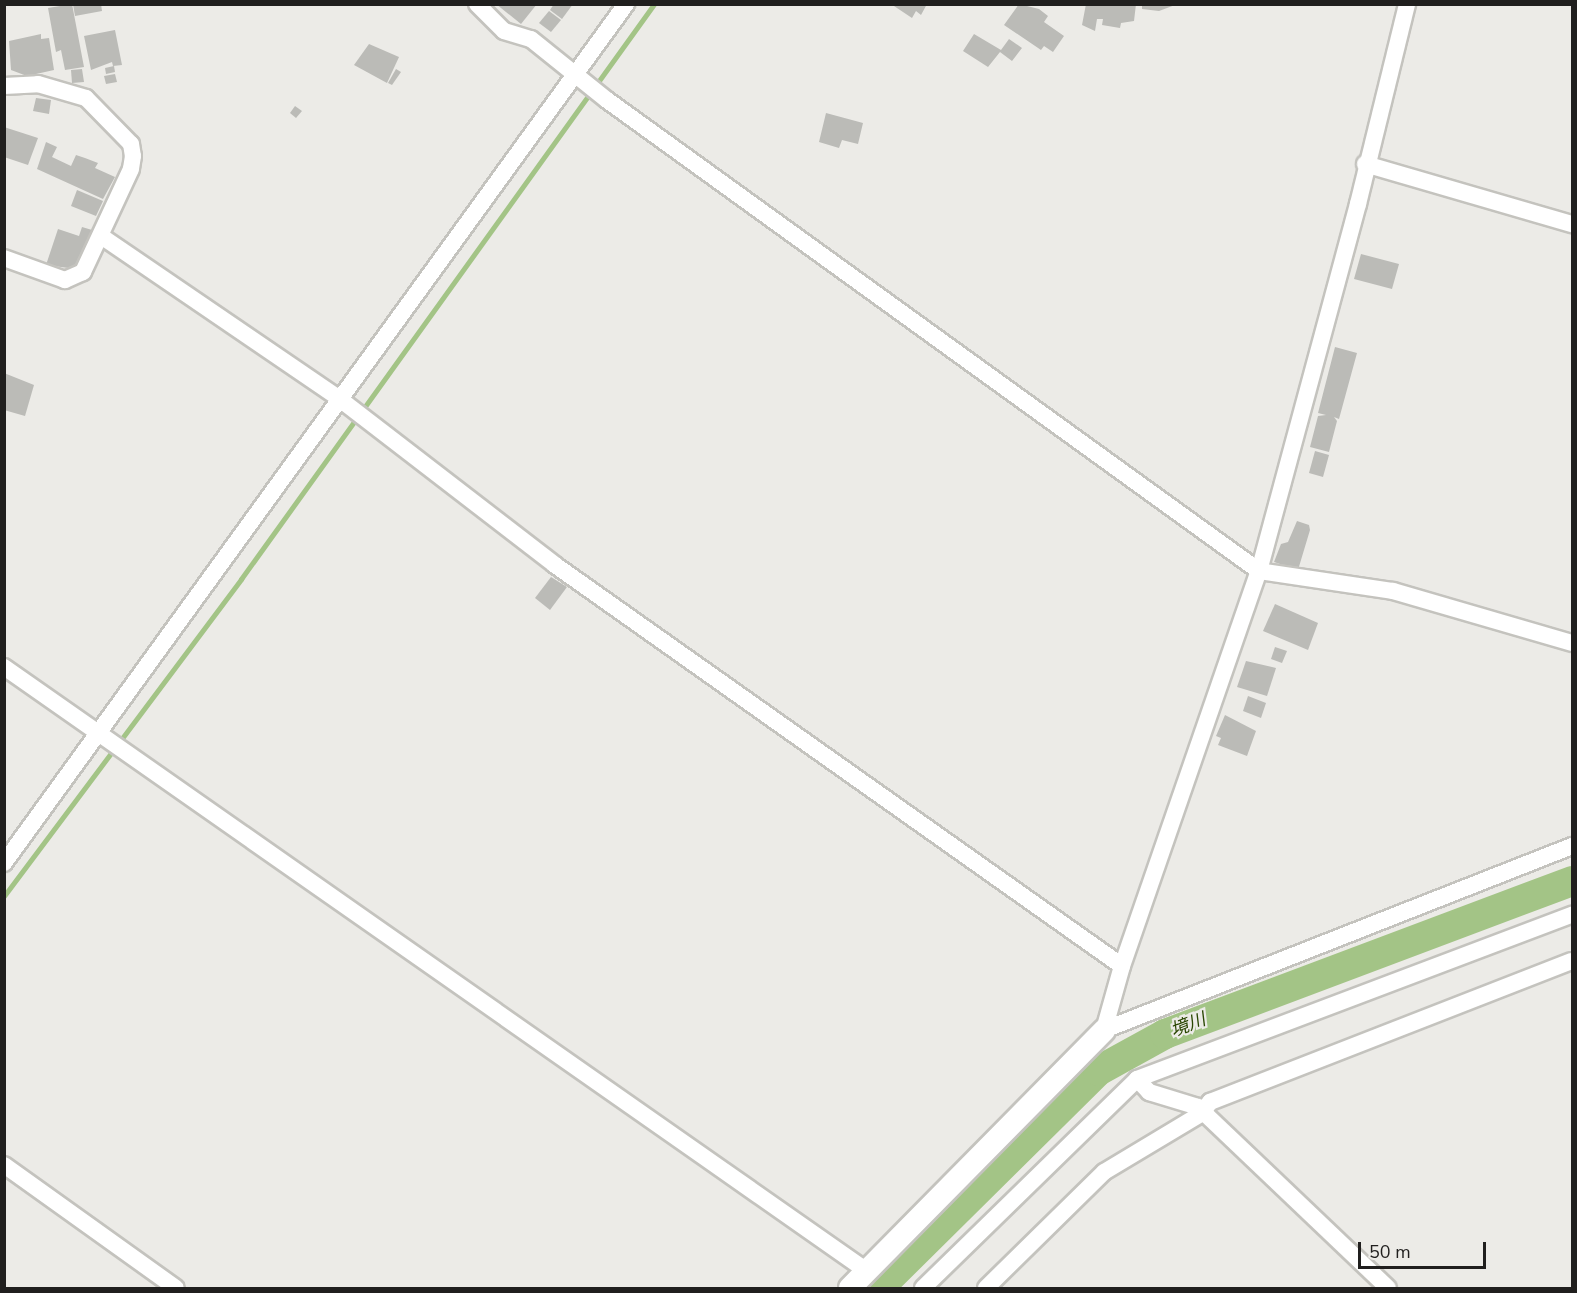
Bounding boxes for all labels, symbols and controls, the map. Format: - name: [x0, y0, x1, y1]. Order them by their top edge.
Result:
- water label: 境川: [1167, 1008, 1209, 1042]
- scale bar: [1361, 1230, 1488, 1268]
- text: 50 m: [1369, 1240, 1411, 1264]

